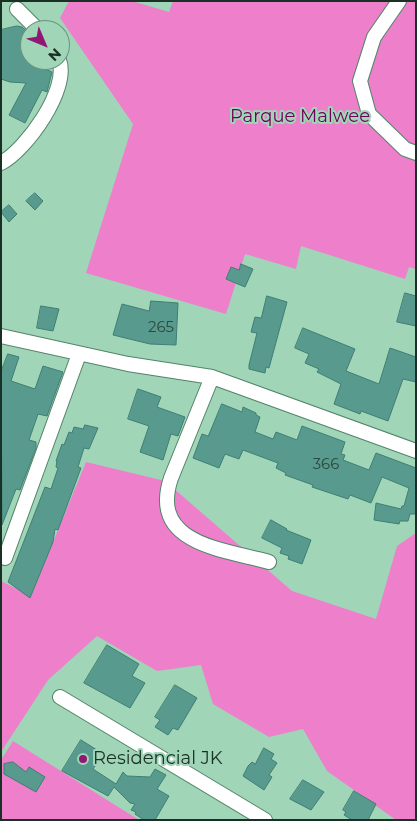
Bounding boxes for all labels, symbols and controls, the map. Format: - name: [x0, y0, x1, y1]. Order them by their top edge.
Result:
- north arrow: [20, 20, 70, 70]
- text: N: [45, 45, 65, 65]
- park label: Parque Malwee: [230, 106, 370, 128]
- house number: 265: [148, 319, 174, 337]
- house number: 366: [313, 456, 339, 474]
- place label: Residencial JK: [93, 748, 223, 770]
- marker: Residencial JK: [77, 753, 89, 765]

